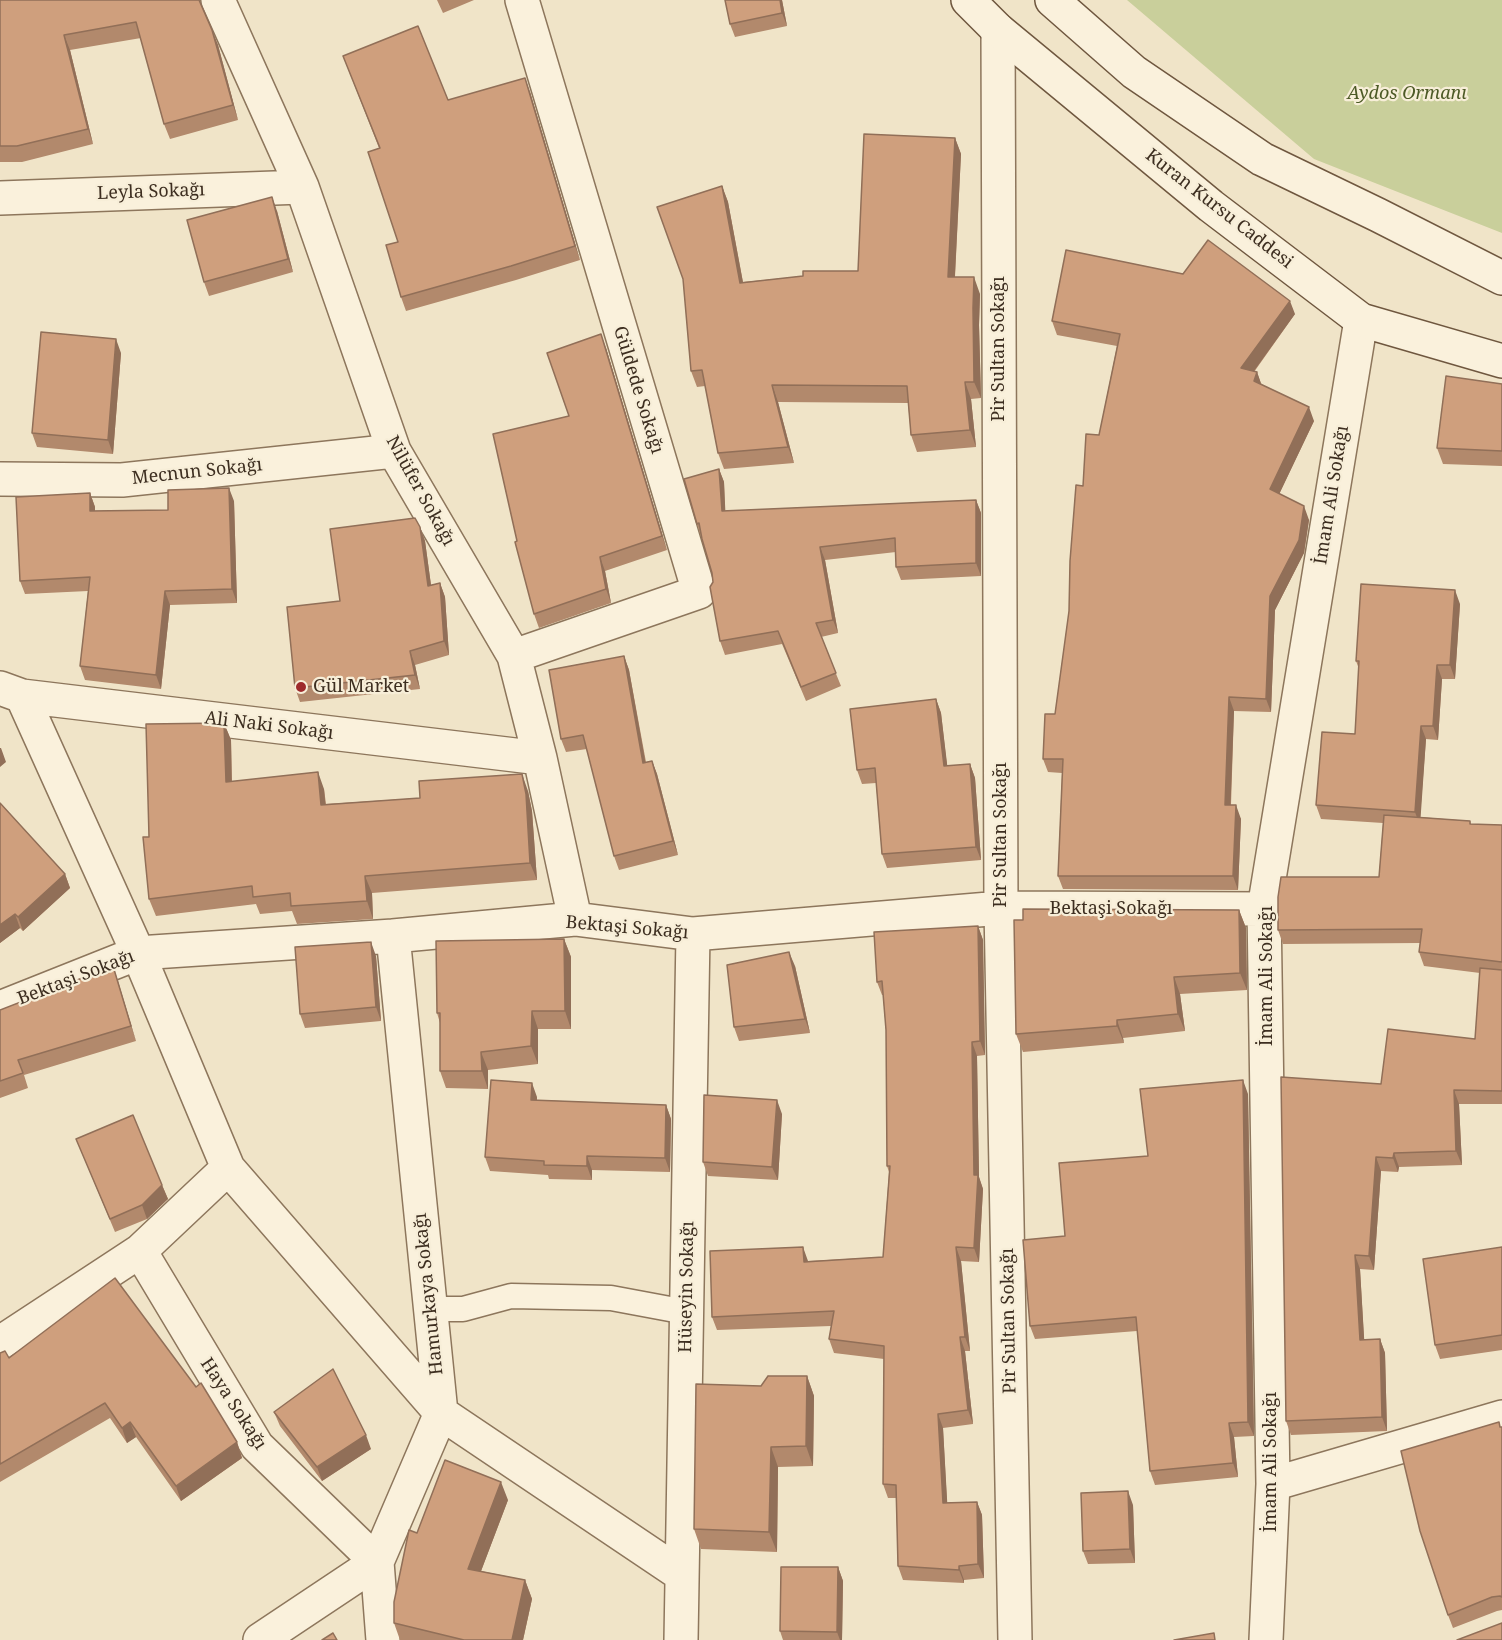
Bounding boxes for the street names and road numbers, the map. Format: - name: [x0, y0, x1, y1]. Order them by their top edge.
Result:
- street label: Kuran Kursu Caddesi: [1141, 145, 1297, 273]
- street label: Leyla Sokağı: [97, 179, 205, 205]
- street label: Pir Sultan Sokağı: [988, 276, 1010, 422]
- street label: Güldede Sokağı: [608, 324, 668, 456]
- street label: İmam Ali Sokağı: [1310, 424, 1354, 566]
- street label: Nilüfer Sokağı: [381, 432, 459, 550]
- street label: Mecnun Sokağı: [131, 454, 263, 490]
- street label: Ali Naki Sokağı: [203, 707, 335, 745]
- street label: Pir Sultan Sokağı: [990, 762, 1012, 908]
- street label: Bektaşi Sokağı: [1049, 898, 1173, 920]
- street label: İmam Ali Sokağı: [1256, 906, 1278, 1046]
- street label: Bektaşi Sokağı: [565, 912, 689, 944]
- street label: Bektaşi Sokağı: [15, 946, 137, 1010]
- street label: Hamurkaya Sokağı: [410, 1212, 448, 1376]
- street label: Hüseyin Sokağı: [675, 1221, 699, 1353]
- street label: Pir Sultan Sokağı: [997, 1248, 1021, 1394]
- street label: Haya Sokağı: [195, 1354, 271, 1454]
- street label: İmam Ali Sokağı: [1260, 1392, 1282, 1532]

